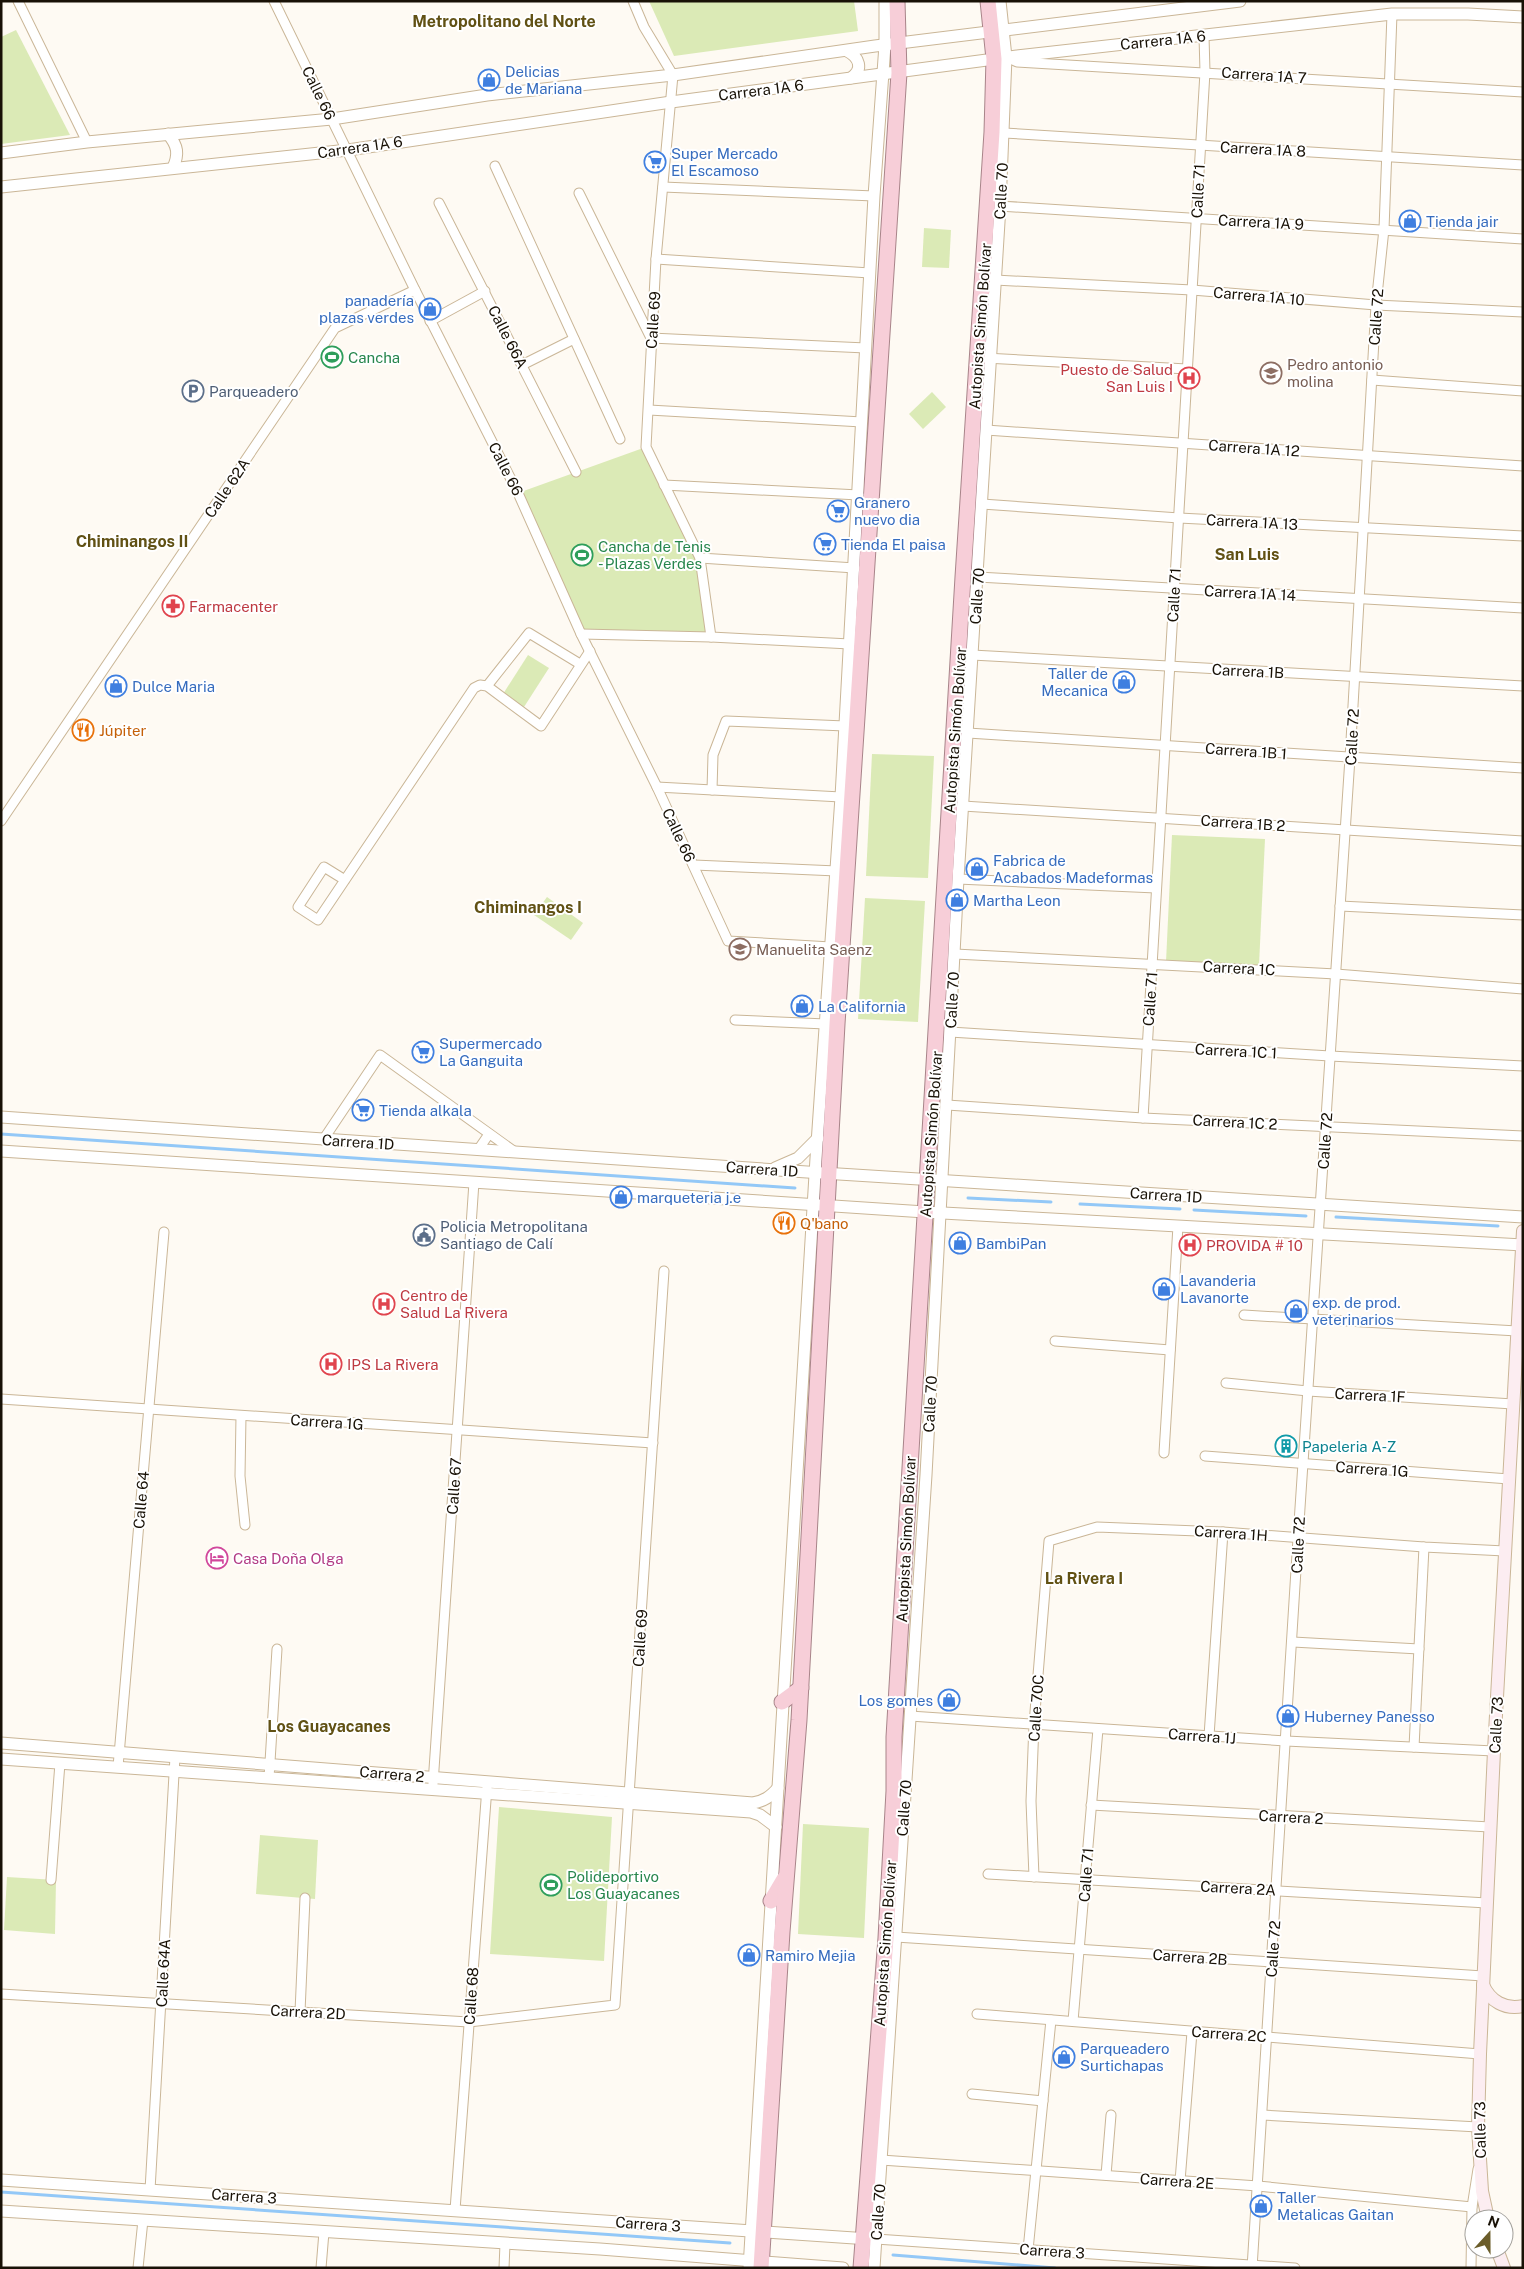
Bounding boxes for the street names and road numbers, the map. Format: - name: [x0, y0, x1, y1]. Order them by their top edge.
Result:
- street label: Carrera 1A 6: [1119, 27, 1207, 53]
- street label: Calle 66: [299, 63, 339, 123]
- street label: Carrera 1A 7: [1221, 64, 1307, 86]
- street label: Carrera 1A 6: [717, 76, 805, 104]
- street label: Carrera 1A 6: [316, 133, 404, 161]
- street label: Carrera 1A 8: [1219, 138, 1307, 160]
- street label: Calle 70: [991, 162, 1011, 220]
- street label: Calle 71: [1188, 163, 1208, 219]
- street label: Carrera 1A 9: [1218, 211, 1304, 233]
- street label: Autopista Simón Bolívar: [966, 242, 994, 410]
- street label: Carrera 1A 10: [1213, 284, 1305, 308]
- street label: Calle 72: [1366, 288, 1386, 346]
- street label: Calle 69: [643, 291, 663, 349]
- street label: Calle 66A: [485, 303, 531, 372]
- street label: Carrera 1A 12: [1208, 436, 1300, 460]
- street label: Calle 66: [485, 439, 527, 499]
- street label: Calle 62A: [201, 455, 253, 521]
- street label: Carrera 1A 13: [1206, 511, 1298, 533]
- street label: Calle 70: [967, 567, 987, 625]
- street label: Calle 71: [1164, 567, 1184, 623]
- street label: Carrera 1A 14: [1204, 582, 1296, 604]
- street label: Autopista Simón Bolívar: [941, 646, 969, 814]
- street label: Carrera 1B: [1211, 661, 1285, 681]
- street label: Calle 72: [1342, 708, 1362, 766]
- street label: Carrera 1B 1: [1204, 740, 1288, 762]
- street label: Calle 66: [659, 805, 699, 865]
- street label: Carrera 1B 2: [1200, 812, 1286, 834]
- street label: Carrera 1C: [1202, 958, 1276, 978]
- street label: Calle 70: [942, 971, 962, 1029]
- street label: Calle 71: [1140, 971, 1160, 1027]
- street label: Carrera 1C 1: [1194, 1040, 1278, 1062]
- street label: Autopista Simón Bolívar: [917, 1050, 945, 1218]
- street label: Carrera 1C 2: [1192, 1111, 1278, 1133]
- street label: Calle 72: [1315, 1112, 1335, 1170]
- street label: Carrera 1D: [321, 1131, 395, 1153]
- street label: Carrera 1D: [725, 1158, 799, 1180]
- street label: Carrera 1D: [1129, 1184, 1203, 1206]
- street label: Calle 70: [920, 1375, 940, 1433]
- street label: Carrera 1F: [1334, 1385, 1406, 1405]
- street label: Carrera 1G: [290, 1411, 364, 1433]
- street label: Autopista Simón Bolívar: [893, 1455, 919, 1623]
- street label: Calle 67: [444, 1457, 464, 1515]
- street label: Carrera 1G: [1335, 1458, 1409, 1480]
- street label: Calle 64: [130, 1470, 152, 1530]
- street label: Calle 72: [1288, 1516, 1308, 1574]
- street label: Carrera 1H: [1194, 1522, 1268, 1544]
- street label: Calle 69: [630, 1609, 650, 1667]
- street label: Calle 70C: [1025, 1674, 1047, 1742]
- street label: Calle 73: [1486, 1696, 1506, 1754]
- street label: Carrera 1J: [1167, 1725, 1237, 1747]
- street label: Carrera 2: [359, 1763, 425, 1785]
- street label: Calle 70: [894, 1779, 914, 1837]
- street label: Carrera 2: [1258, 1807, 1324, 1827]
- street label: Calle 71: [1076, 1847, 1096, 1903]
- street label: Autopista Simón Bolívar: [871, 1859, 899, 2027]
- street label: Carrera 2A: [1200, 1878, 1277, 1898]
- street label: Calle 72: [1263, 1920, 1283, 1978]
- street label: Calle 64A: [153, 1938, 173, 2008]
- street label: Carrera 2B: [1152, 1946, 1228, 1968]
- street label: Calle 68: [460, 1966, 482, 2026]
- street label: Carrera 2D: [270, 2002, 346, 2022]
- street label: Carrera 2C: [1191, 2023, 1267, 2045]
- street label: Calle 73: [1471, 2101, 1489, 2159]
- street label: Carrera 2E: [1139, 2170, 1215, 2192]
- street label: Calle 70: [868, 2183, 888, 2241]
- street label: Carrera 3: [211, 2185, 277, 2207]
- street label: Carrera 3: [615, 2213, 681, 2235]
- street label: Carrera 3: [1019, 2240, 1085, 2262]

